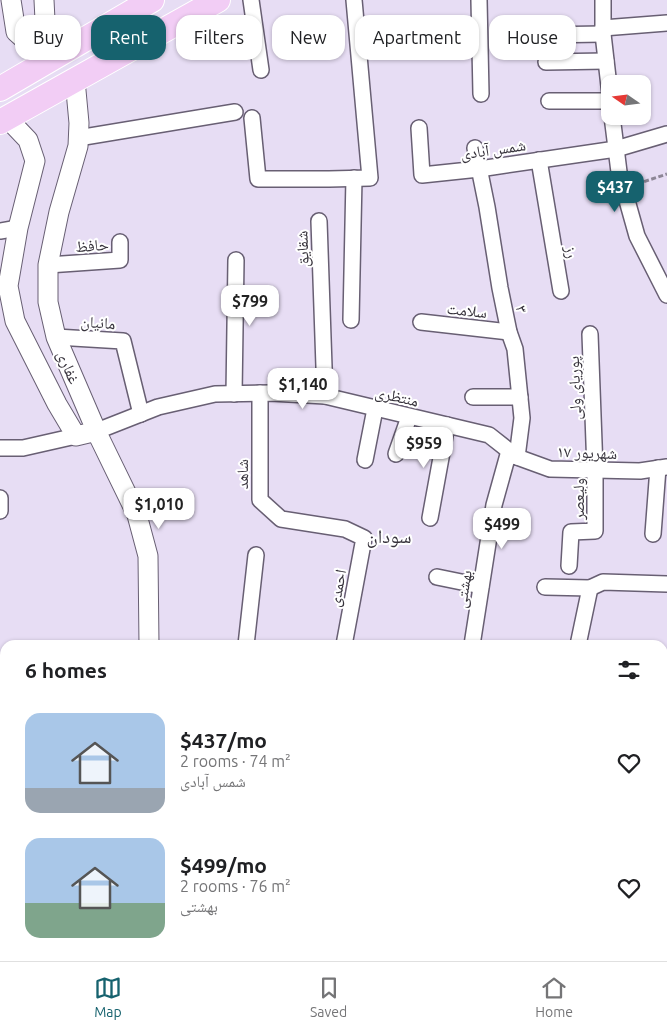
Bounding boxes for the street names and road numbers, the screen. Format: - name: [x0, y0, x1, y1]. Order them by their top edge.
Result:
- street label: شمس آبادی: [459, 136, 527, 164]
- street label: شقایق: [292, 230, 314, 268]
- street label: حافظ: [75, 235, 109, 255]
- street label: رز: [561, 243, 582, 260]
- street label: سلامت: [446, 299, 488, 321]
- street label: ۳: [512, 304, 532, 314]
- street label: مانیان: [80, 312, 116, 334]
- street label: غفاری: [52, 348, 84, 387]
- street label: پوریای ولی: [564, 355, 586, 420]
- street label: منتظری: [373, 382, 421, 412]
- street label: ۱۷ شهریور: [557, 442, 617, 463]
- street label: شاهد: [233, 459, 251, 489]
- street label: ولیعصر: [569, 478, 588, 521]
- street label: احمدی: [325, 568, 351, 609]
- street label: بهشتی: [451, 569, 477, 609]

